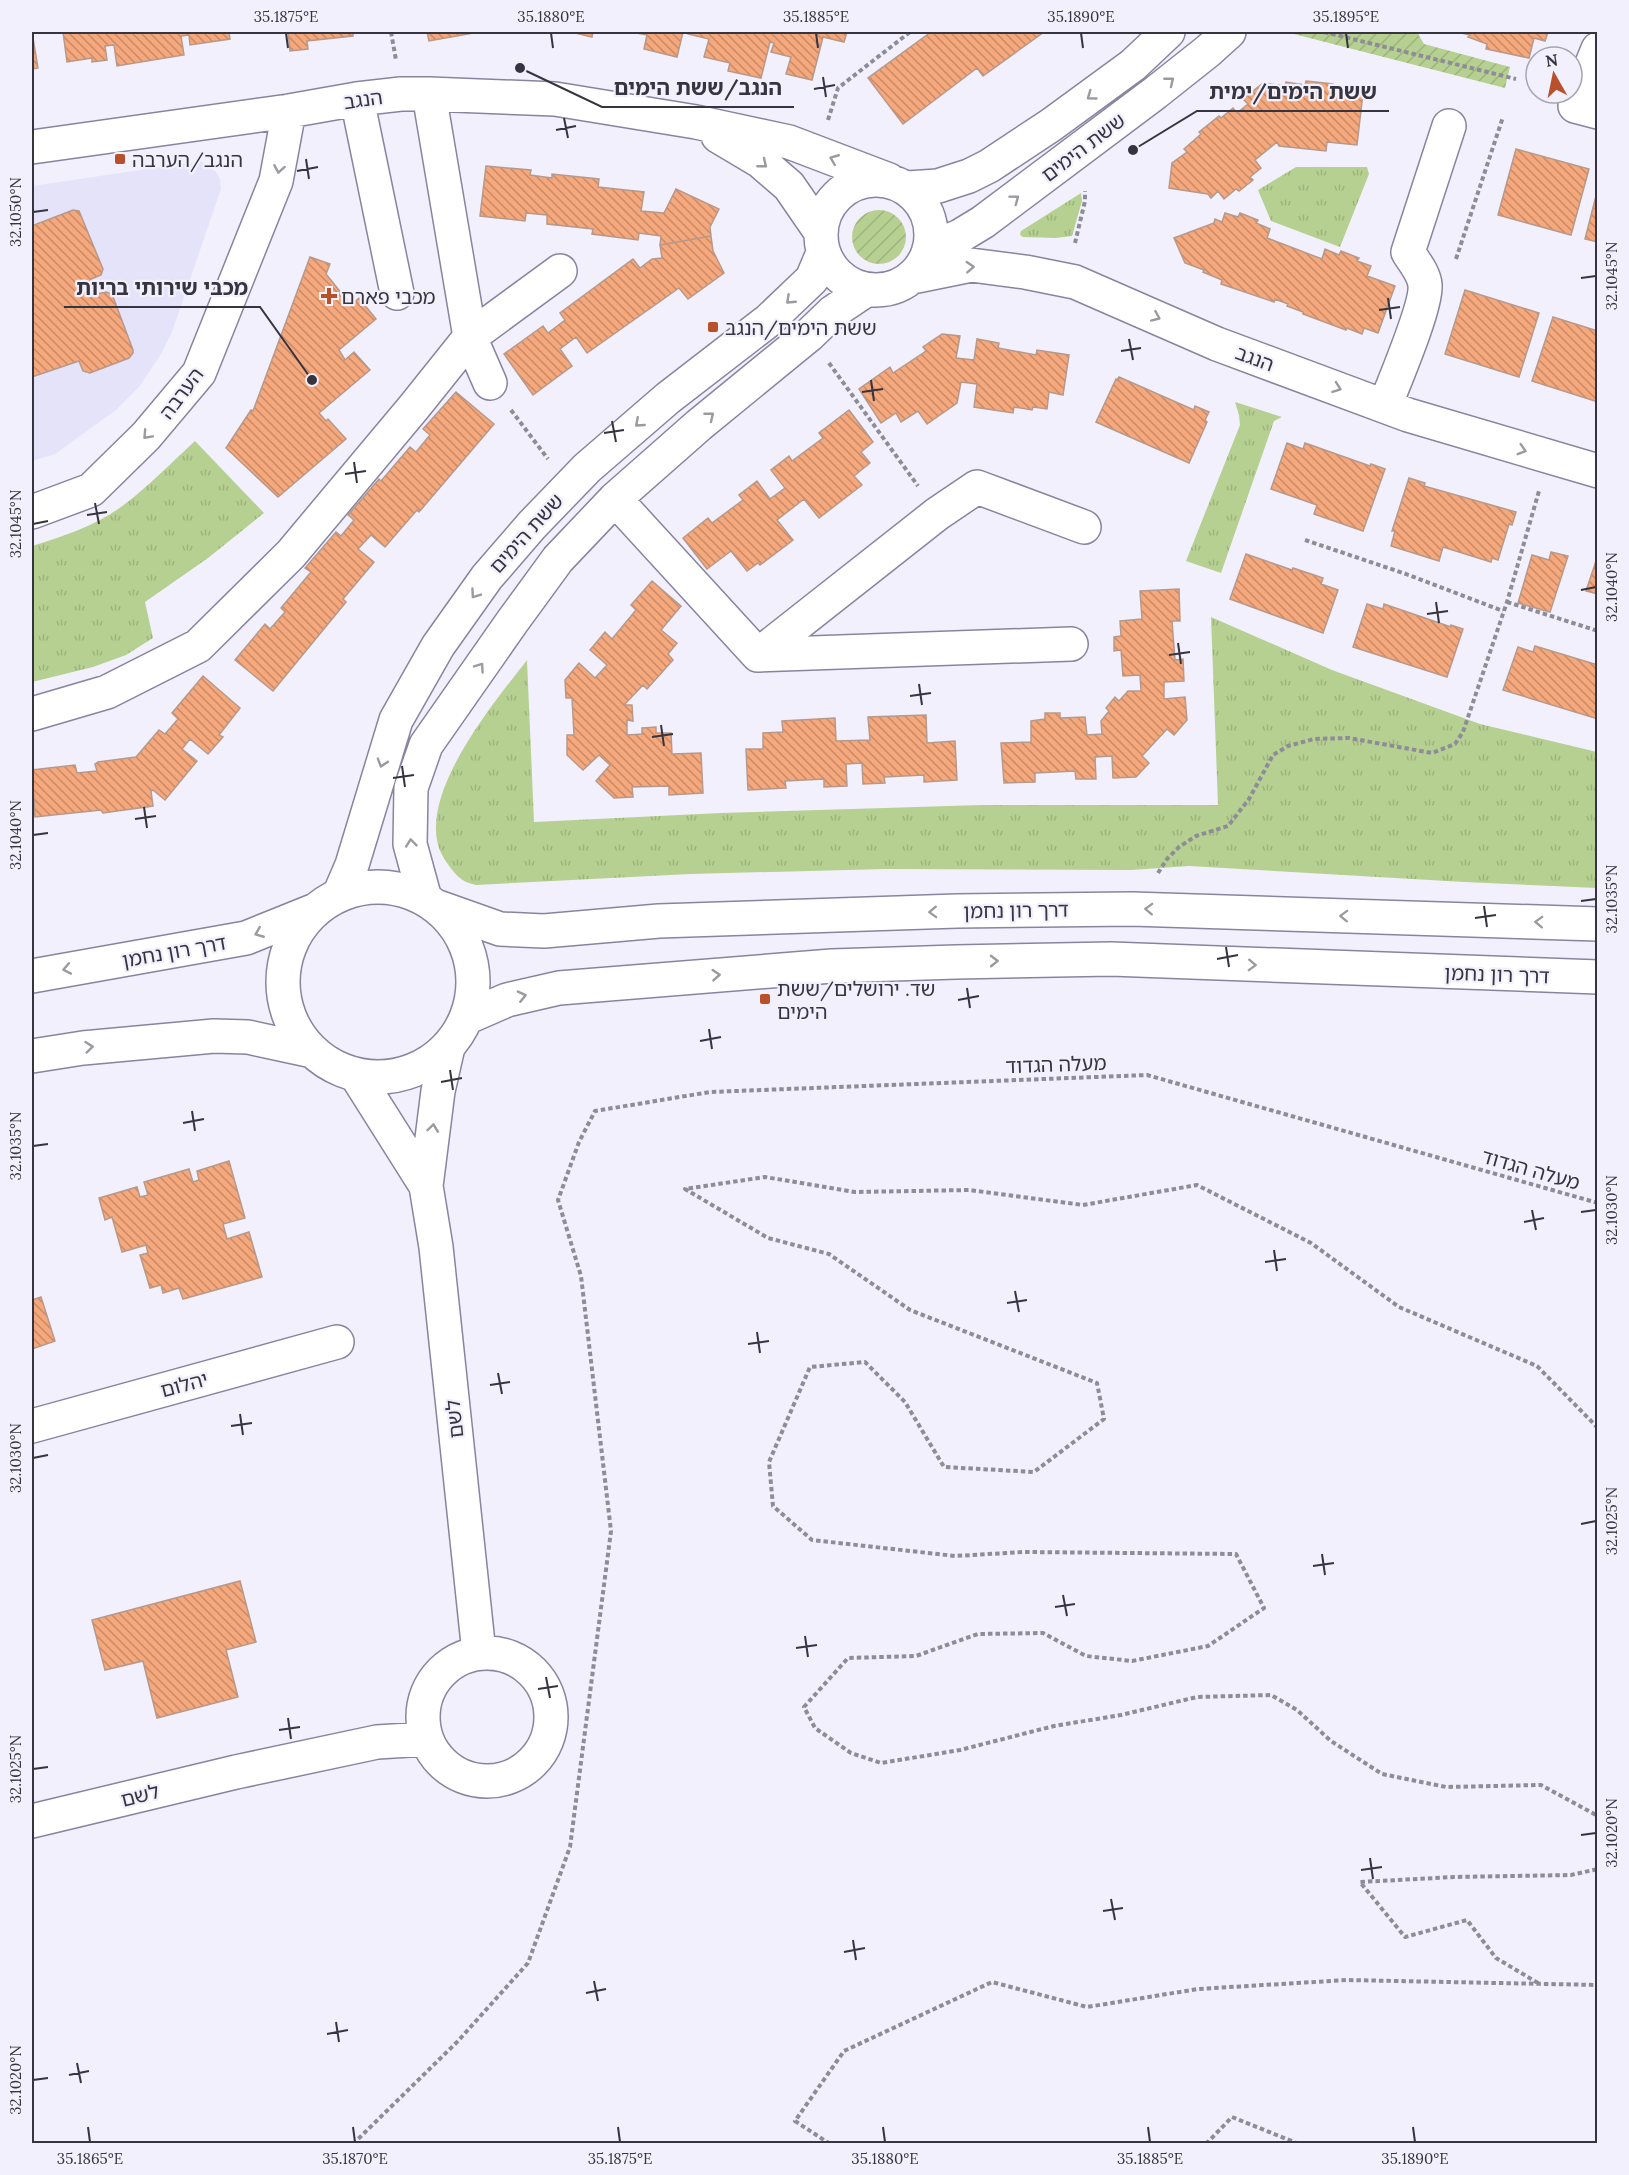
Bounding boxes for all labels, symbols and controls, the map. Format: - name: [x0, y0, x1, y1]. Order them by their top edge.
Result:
- text: 35.1875°E: [254, 7, 318, 26]
- text: 35.1880°E: [517, 7, 585, 26]
- text: 35.1885°E: [783, 7, 849, 26]
- text: 35.1890°E: [1047, 7, 1115, 26]
- text: 35.1895°E: [1313, 7, 1379, 26]
- north arrow: [1524, 45, 1584, 105]
- text: N: [1544, 49, 1559, 71]
- callout: הנגב/ששת הימים: [602, 68, 794, 107]
- callout: ששת הימים/ימית: [1197, 72, 1389, 111]
- text: הנגב/ששת הימים: [614, 74, 782, 101]
- one-way arrow: [1164, 78, 1175, 89]
- text: ששת הימים/ימית: [1209, 78, 1377, 105]
- street label: הנגב: [342, 84, 384, 114]
- one-way arrow: [1086, 88, 1097, 99]
- street label: ששת הימים: [1036, 107, 1130, 187]
- place label: הנגב/הערבה: [132, 147, 243, 173]
- marker: הנגב/הערבה: [113, 152, 127, 166]
- one-way arrow: [829, 154, 840, 166]
- one-way arrow: [756, 157, 767, 168]
- one-way arrow: [273, 164, 285, 174]
- text: 32.1050°N: [6, 177, 25, 247]
- one-way arrow: [1008, 195, 1019, 206]
- text: 32.1045°N: [1602, 242, 1621, 310]
- one-way arrow: [965, 260, 974, 273]
- callout: מכבי שירותי בריות: [64, 268, 260, 307]
- text: מכבי שירותי בריות: [76, 274, 248, 301]
- place label: מכבי פארם: [341, 284, 436, 309]
- marker: מכבי פארם: [322, 289, 336, 303]
- one-way arrow: [786, 293, 796, 304]
- one-way arrow: [1150, 310, 1161, 322]
- place label: ששת הימים/הנגב: [725, 315, 877, 341]
- marker: ששת הימים/הנגב: [706, 320, 720, 334]
- street label: הנגב: [1232, 340, 1278, 376]
- street label: הערבה: [154, 362, 208, 424]
- one-way arrow: [1332, 381, 1342, 394]
- one-way arrow: [703, 413, 714, 424]
- one-way arrow: [635, 416, 646, 427]
- one-way arrow: [143, 428, 154, 438]
- one-way arrow: [1516, 443, 1527, 455]
- street label: ששת הימים: [484, 488, 568, 578]
- text: 32.1045°N: [6, 490, 25, 558]
- text: 32.1040°N: [1602, 552, 1621, 622]
- one-way arrow: [471, 587, 482, 598]
- one-way arrow: [473, 663, 484, 674]
- one-way arrow: [377, 757, 389, 768]
- text: 32.1040°N: [6, 800, 25, 870]
- one-way arrow: [405, 838, 418, 847]
- text: 32.1035°N: [1602, 865, 1621, 933]
- street label: דרך רון נחמן: [963, 897, 1069, 923]
- one-way arrow: [1145, 903, 1154, 916]
- one-way arrow: [929, 905, 938, 918]
- one-way arrow: [1340, 910, 1349, 922]
- one-way arrow: [1535, 916, 1544, 929]
- one-way arrow: [254, 926, 265, 938]
- street label: דרך רון נחמן: [120, 930, 228, 972]
- one-way arrow: [990, 955, 999, 967]
- one-way arrow: [1248, 958, 1257, 971]
- street label: דרך רון נחמן: [1444, 960, 1550, 988]
- one-way arrow: [63, 962, 73, 975]
- one-way arrow: [711, 969, 720, 982]
- place label: שד. ירושלים/ששת הימים: [777, 976, 935, 1024]
- one-way arrow: [517, 991, 527, 1004]
- marker: שד. ירושלים/ששת הימים: [758, 992, 772, 1006]
- one-way arrow: [85, 1041, 94, 1054]
- street label: מעלה הגדוד: [1005, 1050, 1107, 1078]
- text: 32.1035°N: [6, 1112, 25, 1180]
- one-way arrow: [427, 1123, 439, 1132]
- street label: מעלה הגדוד: [1479, 1143, 1583, 1195]
- text: 32.1030°N: [1602, 1175, 1621, 1245]
- street label: יהלום: [158, 1366, 210, 1402]
- street label: לשם: [440, 1398, 468, 1440]
- text: 32.1030°N: [6, 1423, 25, 1493]
- text: 32.1025°N: [1602, 1487, 1621, 1555]
- text: 32.1025°N: [6, 1735, 25, 1803]
- street label: לשם: [118, 1778, 162, 1812]
- text: 32.1020°N: [1602, 1798, 1621, 1868]
- text: 32.1020°N: [6, 2045, 25, 2115]
- text: 35.1865°E: [57, 2149, 123, 2168]
- text: 35.1870°E: [322, 2149, 388, 2168]
- text: 35.1875°E: [588, 2149, 652, 2168]
- text: 35.1880°E: [851, 2149, 919, 2168]
- text: 35.1885°E: [1117, 2149, 1183, 2168]
- text: 35.1890°E: [1381, 2149, 1449, 2168]

